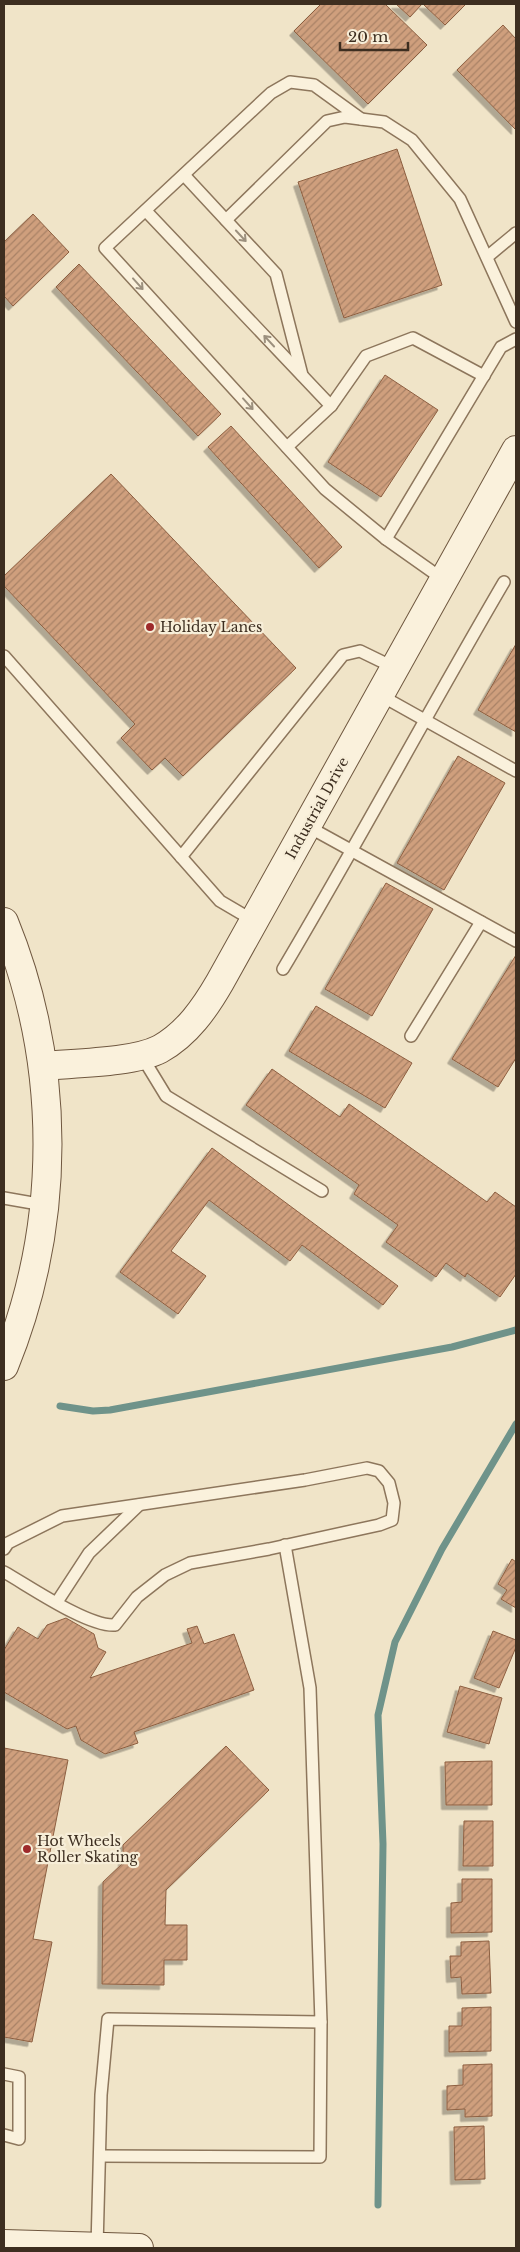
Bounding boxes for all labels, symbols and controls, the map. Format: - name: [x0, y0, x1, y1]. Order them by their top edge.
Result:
- scale bar: [340, 20, 408, 52]
- text: 20 m: [348, 27, 388, 46]
- one-way arrow: [235, 230, 247, 243]
- one-way arrow: [132, 278, 144, 291]
- one-way arrow: [263, 335, 275, 347]
- one-way arrow: [242, 398, 254, 411]
- place label: Holiday Lanes: [160, 618, 262, 636]
- marker: Holiday Lanes: [144, 621, 156, 633]
- street label: Industrial Drive: [282, 754, 352, 862]
- place label: Hot Wheels Roller Skating: [37, 1832, 139, 1866]
- marker: Hot Wheels Roller Skating: [21, 1843, 33, 1855]

